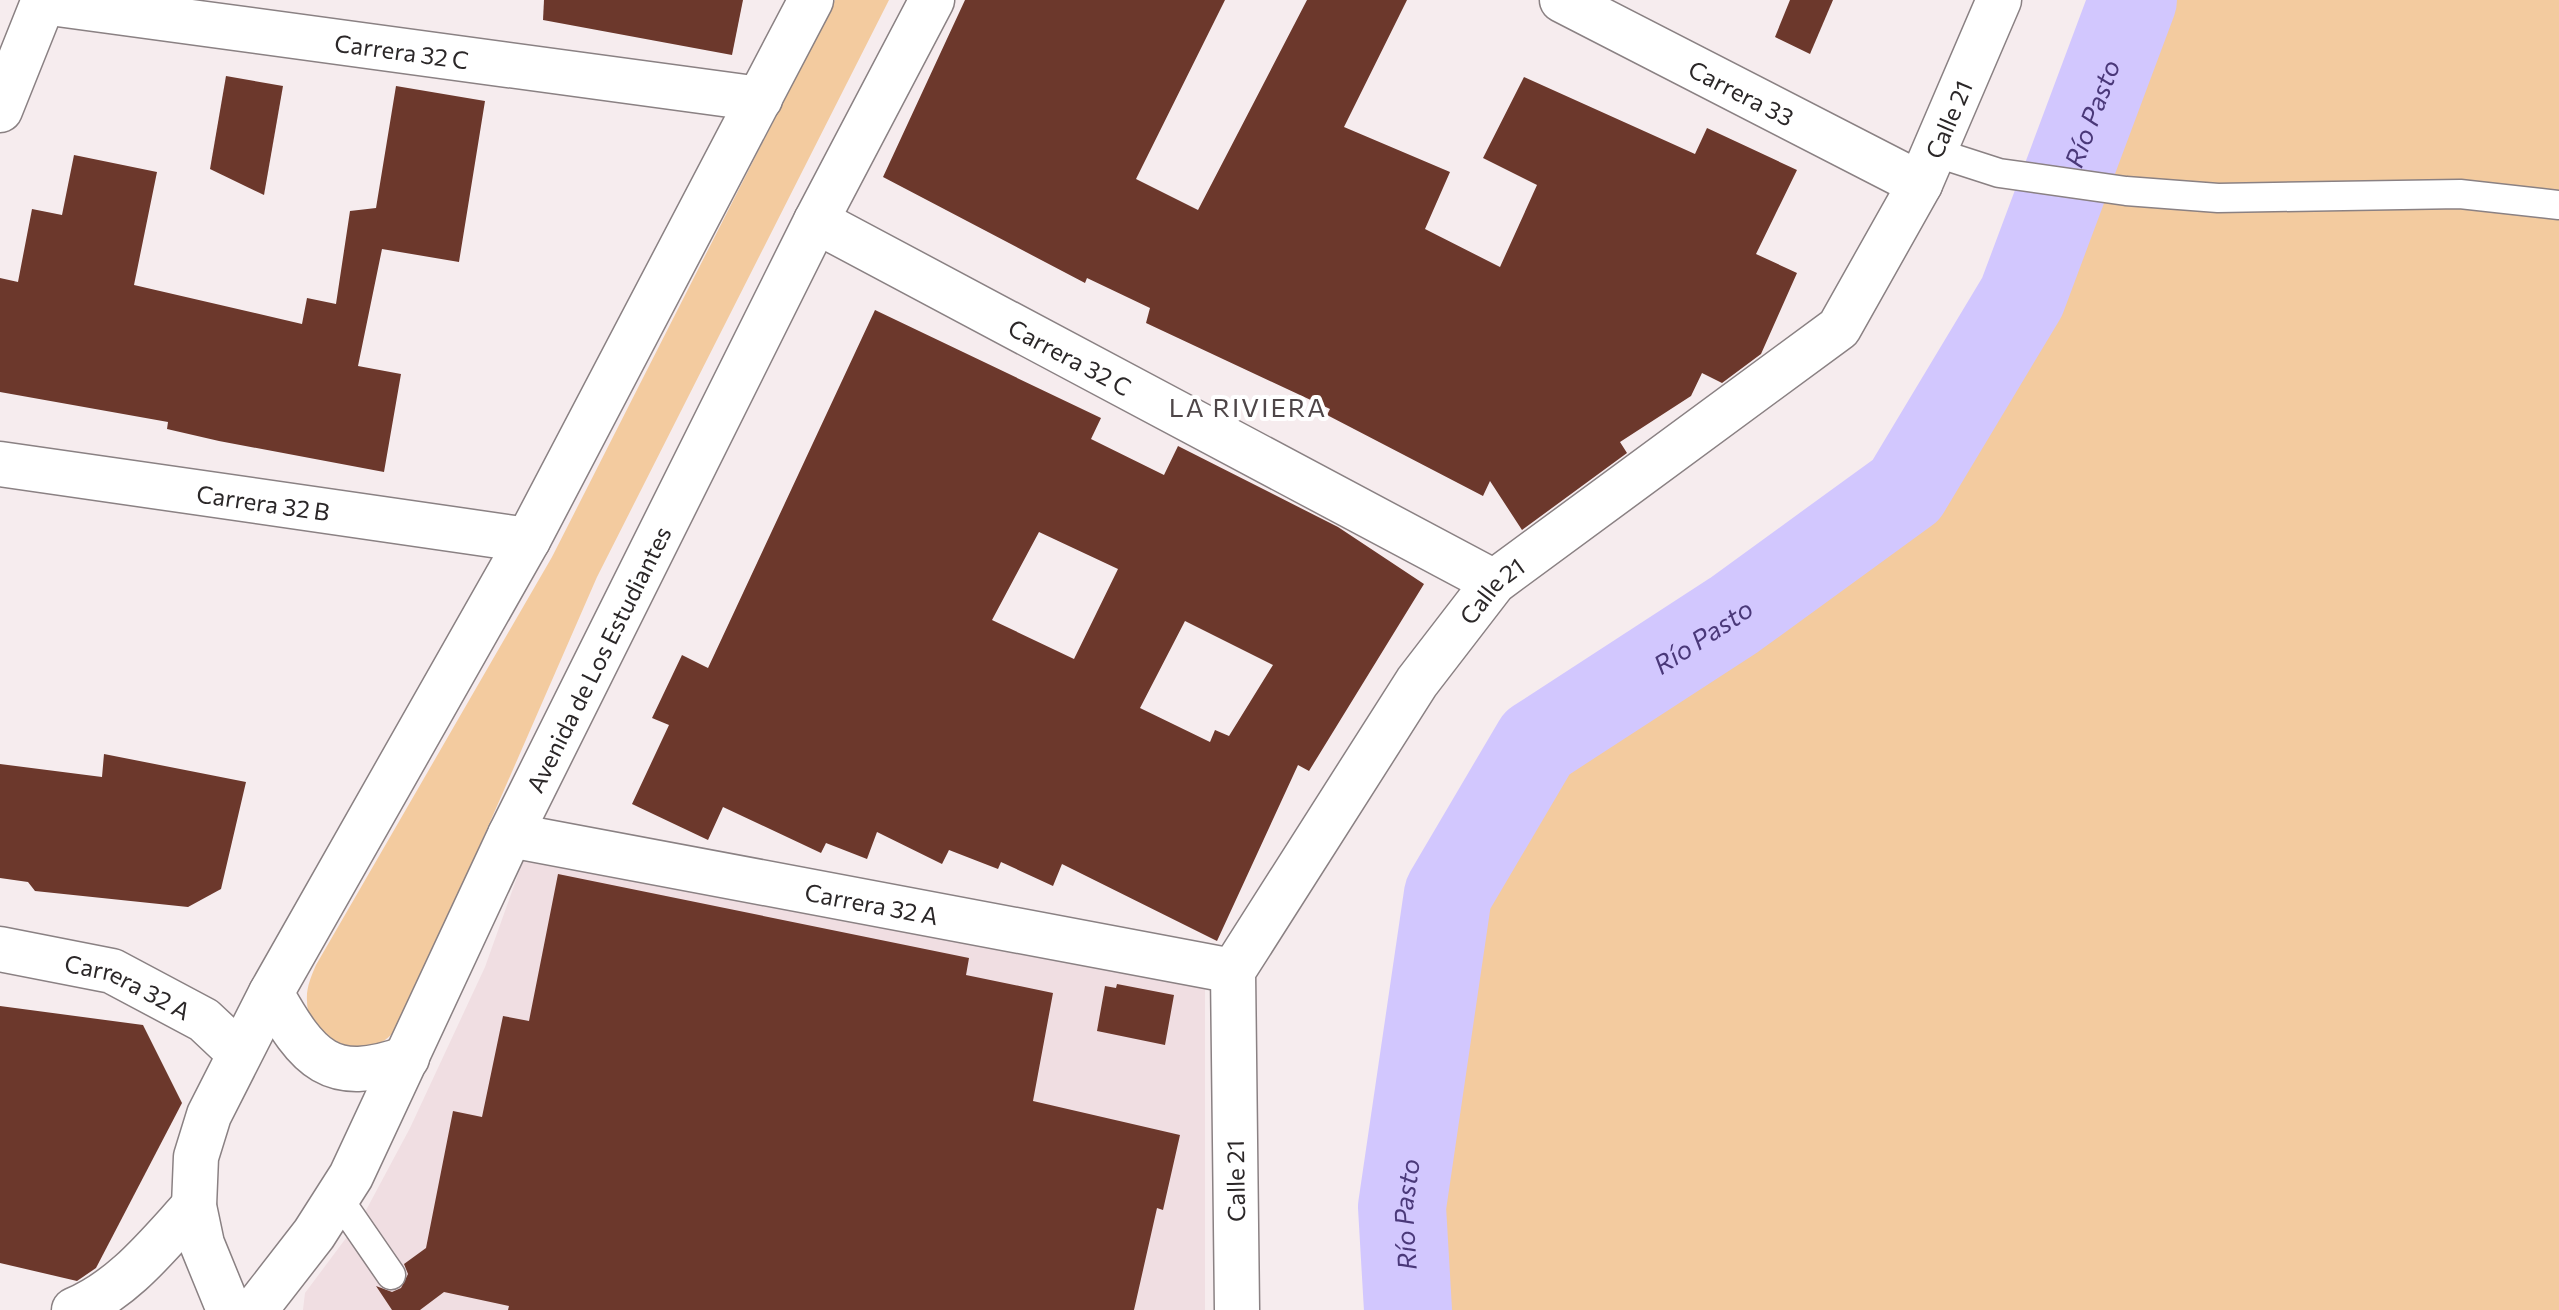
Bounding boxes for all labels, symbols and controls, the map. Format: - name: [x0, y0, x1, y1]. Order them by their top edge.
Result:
- street label: Carrera 32 C: [333, 27, 471, 74]
- street label: Carrera 33: [1684, 53, 1799, 131]
- water label: Río Pasto: [2057, 55, 2125, 171]
- street label: Calle 21: [1918, 76, 1977, 163]
- street label: Carrera 32 C: [1004, 312, 1137, 401]
- district label: LA RIVIERA: [1169, 391, 1327, 422]
- street label: Carrera 32 B: [195, 478, 332, 526]
- street label: Avenida de Los Estudiantes: [519, 521, 676, 797]
- street label: Calle 21: [1453, 551, 1529, 630]
- water label: Río Pasto: [1647, 592, 1758, 679]
- street label: Carrera 32 A: [803, 876, 941, 930]
- street label: Carrera 32 A: [62, 948, 196, 1025]
- street label: Calle 21: [1220, 1140, 1250, 1222]
- water label: Río Pasto: [1386, 1156, 1424, 1271]

